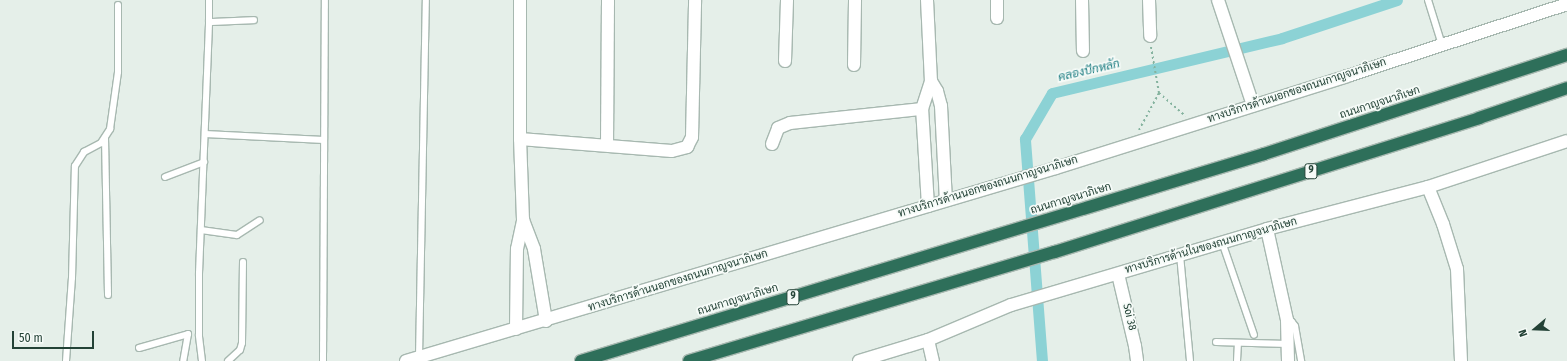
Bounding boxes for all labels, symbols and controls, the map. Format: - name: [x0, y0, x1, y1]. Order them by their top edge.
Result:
- street label: ทางบริการด้านนอกของถนนกาญจนาภิเษก: [1206, 56, 1388, 126]
- water label: คลองปักหลัก: [1057, 57, 1121, 85]
- street label: ถนนกาญจนาภิเษก: [1338, 84, 1422, 122]
- street label: ทางบริการด้านนอกของถนนกาญจนาภิเษก: [897, 153, 1079, 221]
- road number: 9: [1304, 163, 1318, 179]
- street label: ถนนกาญจนาภิเษก: [1029, 180, 1113, 218]
- street label: ทางบริการด้านในของถนนกาญจนาภิเษก: [1123, 215, 1299, 277]
- street label: ทางบริการด้านนอกของถนนกาญจนาภิเษก: [587, 247, 769, 315]
- street label: ถนนกาญจนาภิเษก: [696, 281, 780, 319]
- road number: 9: [786, 289, 800, 305]
- street label: Soi 38: [1120, 302, 1138, 332]
- north arrow: [1515, 309, 1555, 349]
- scale bar: [14, 323, 96, 349]
- text: N: [1516, 328, 1530, 338]
- text: 50 m: [19, 331, 43, 345]

